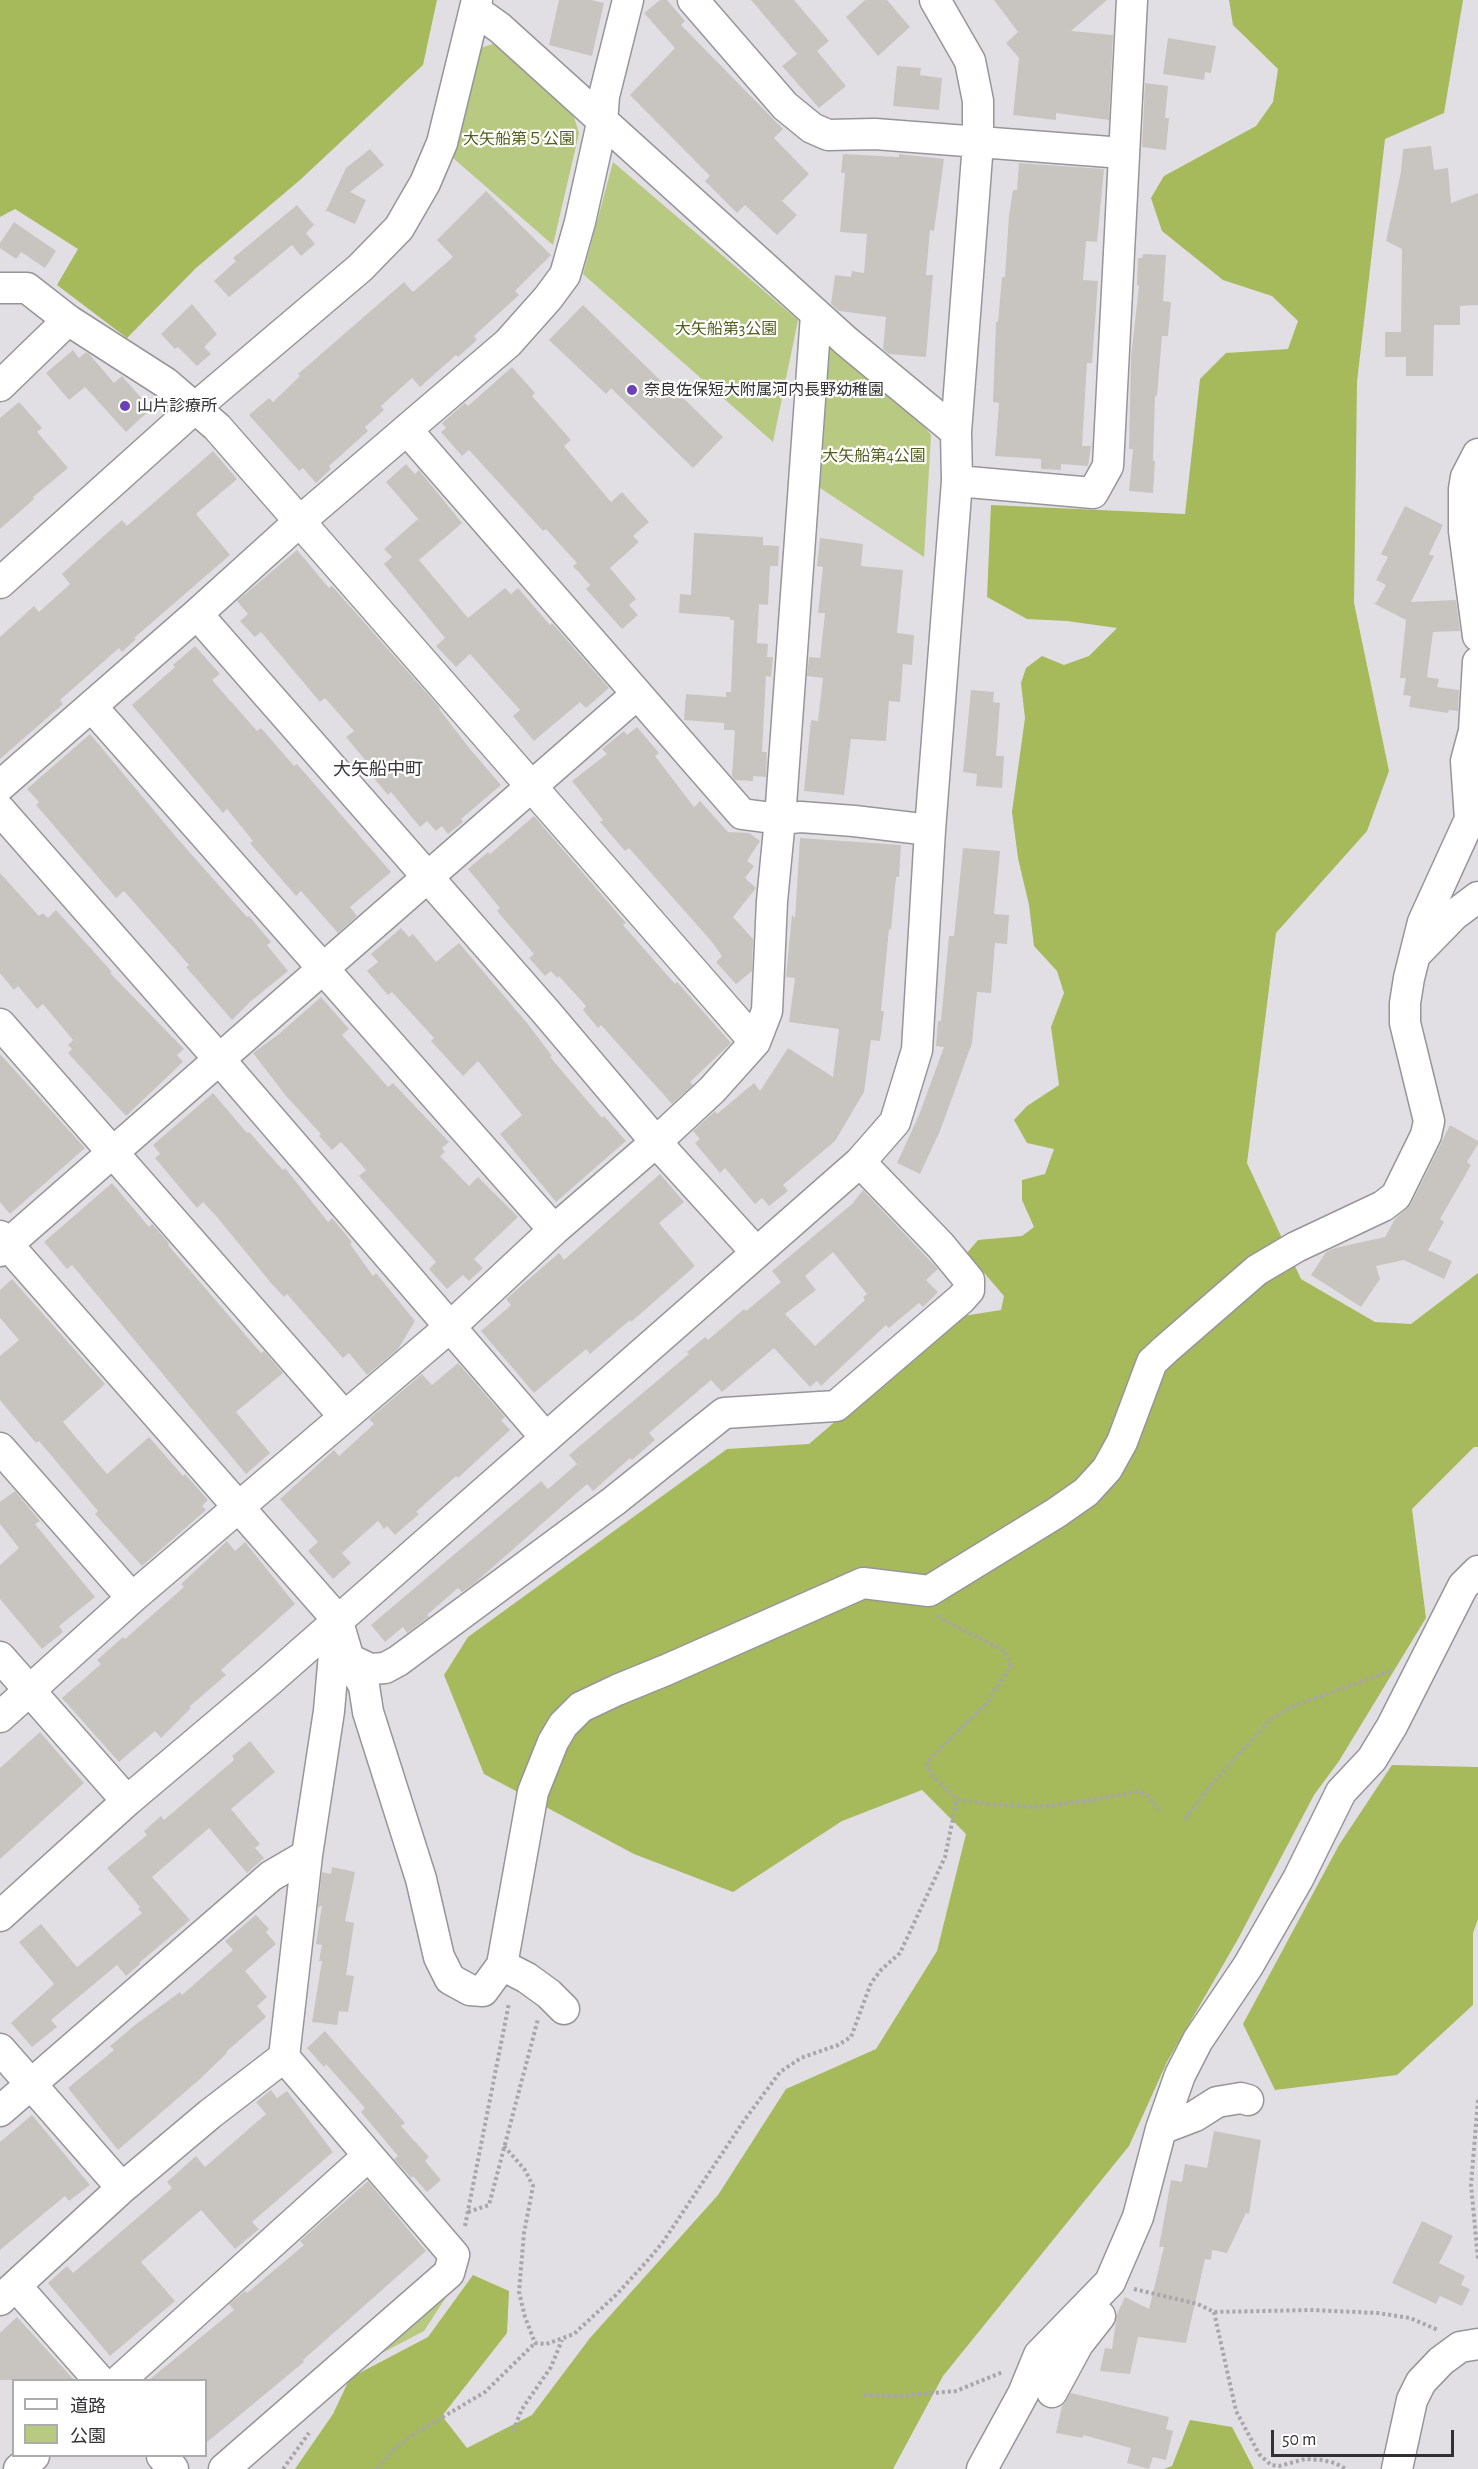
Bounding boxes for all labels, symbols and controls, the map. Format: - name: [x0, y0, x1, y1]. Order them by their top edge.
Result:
- park label: 大矢船第５公園: [463, 129, 575, 149]
- park label: 大矢船第3公園: [675, 319, 777, 339]
- place label: 奈良佐保短大附属河内長野幼稚園: [644, 380, 884, 400]
- marker: 奈良佐保短大附属河内長野幼稚園: [625, 383, 639, 397]
- place label: 山片診療所: [137, 396, 217, 416]
- marker: 山片診療所: [118, 399, 132, 413]
- park label: 大矢船第4公園: [822, 446, 926, 466]
- district label: 大矢船中町: [333, 759, 423, 781]
- legend: [12, 2379, 207, 2457]
- text: 道路: [70, 2398, 106, 2416]
- scale bar: [1274, 2418, 1457, 2456]
- text: 公園: [70, 2428, 106, 2446]
- text: 50 m: [1282, 2431, 1316, 2449]

